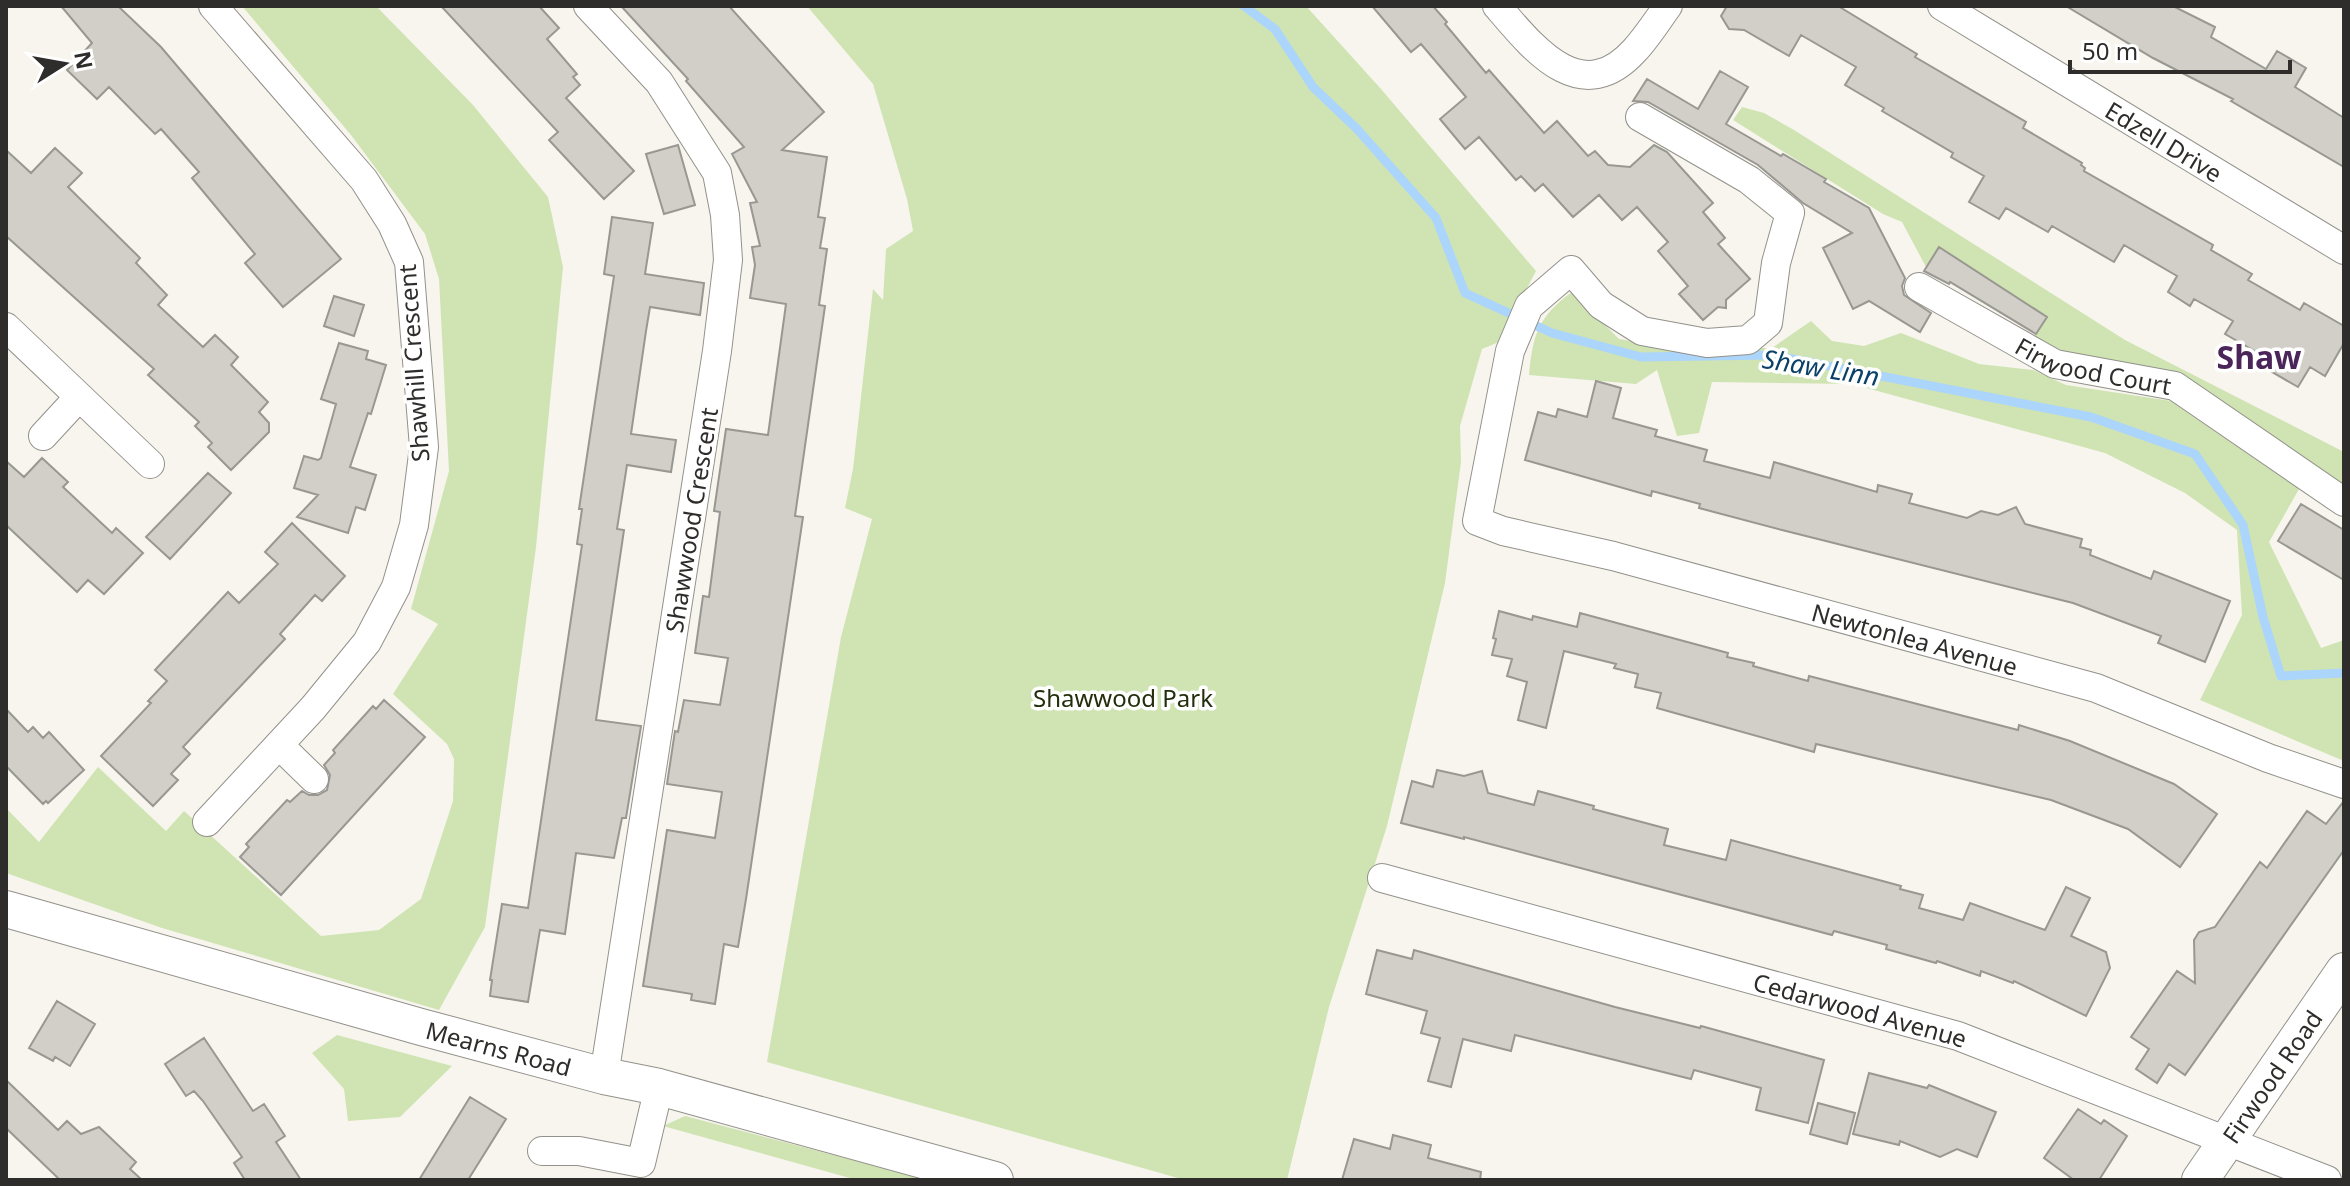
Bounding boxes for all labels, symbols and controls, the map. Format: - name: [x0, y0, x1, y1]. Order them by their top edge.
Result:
- north arrow: [24, 24, 104, 104]
- scale bar: [2070, 24, 2290, 74]
- text: 50 m: [2082, 34, 2138, 67]
- text: N: [68, 48, 101, 72]
- street label: Edzell Drive: [2100, 93, 2229, 189]
- street label: Shawhill Crescent: [390, 263, 436, 463]
- street label: Firwood Court: [2010, 329, 2174, 402]
- district label: Shaw: [2217, 335, 2302, 378]
- water label: Shaw Linn: [1760, 340, 1882, 394]
- street label: Shawwood Crescent: [657, 405, 725, 635]
- street label: Newtonlea Avenue: [1808, 595, 2021, 682]
- park label: Shawwood Park: [1033, 681, 1213, 714]
- street label: Cedarwood Avenue: [1750, 964, 1972, 1055]
- street label: Firwood Road: [2214, 1003, 2329, 1150]
- street label: Mearns Road: [423, 1013, 575, 1083]

